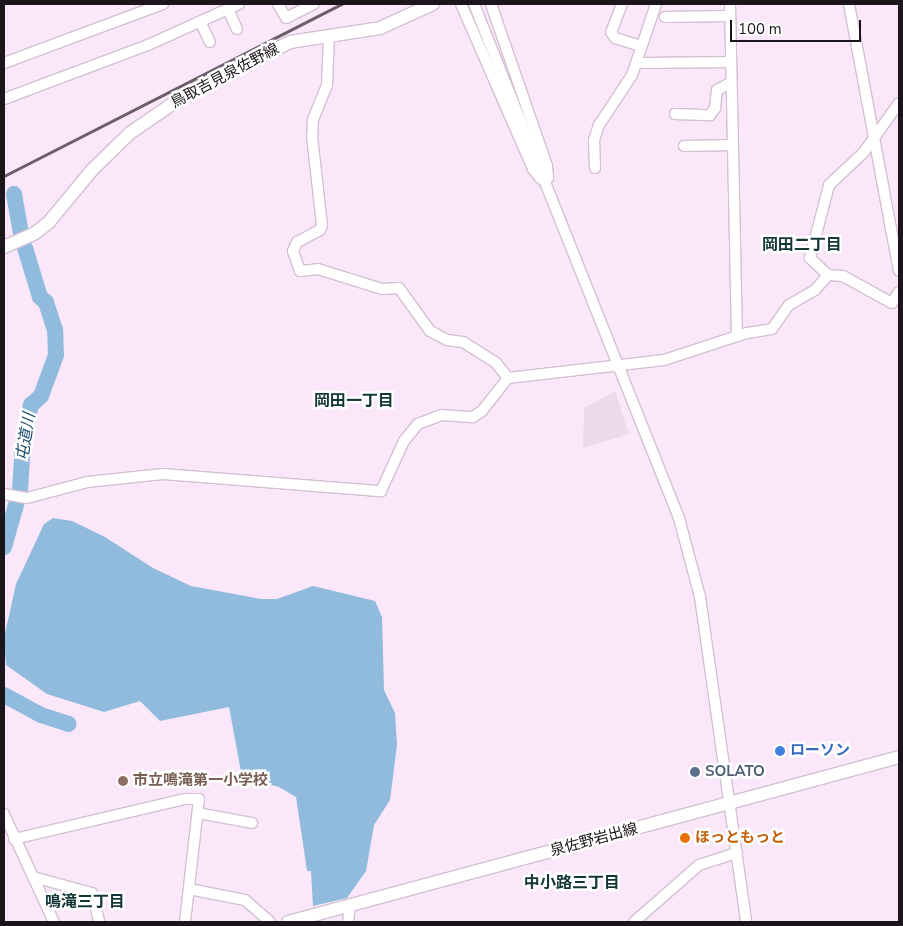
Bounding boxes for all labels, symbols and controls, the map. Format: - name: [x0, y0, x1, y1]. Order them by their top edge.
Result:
- scale bar: [733, 10, 864, 42]
- text: 100 m: [738, 19, 782, 39]
- street label: 鳥取吉見泉佐野線: [168, 40, 282, 112]
- district label: 岡田二丁目: [762, 235, 842, 255]
- district label: 岡田一丁目: [314, 391, 394, 411]
- water label: 屯道川: [13, 412, 39, 462]
- place label: ローソン: [790, 742, 850, 760]
- marker: ローソン: [774, 745, 786, 757]
- place label: SOLATO: [705, 763, 765, 781]
- marker: SOLATO: [689, 766, 701, 778]
- place label: 市立鳴滝第一小学校: [133, 772, 268, 790]
- marker: 市立鳴滝第一小学校: [117, 775, 129, 787]
- street label: 泉佐野岩出線: [548, 820, 640, 860]
- place label: ほっともっと: [695, 829, 785, 847]
- marker: ほっともっと: [679, 832, 691, 844]
- district label: 中小路三丁目: [524, 873, 620, 893]
- district label: 鳴滝三丁目: [45, 892, 125, 912]

